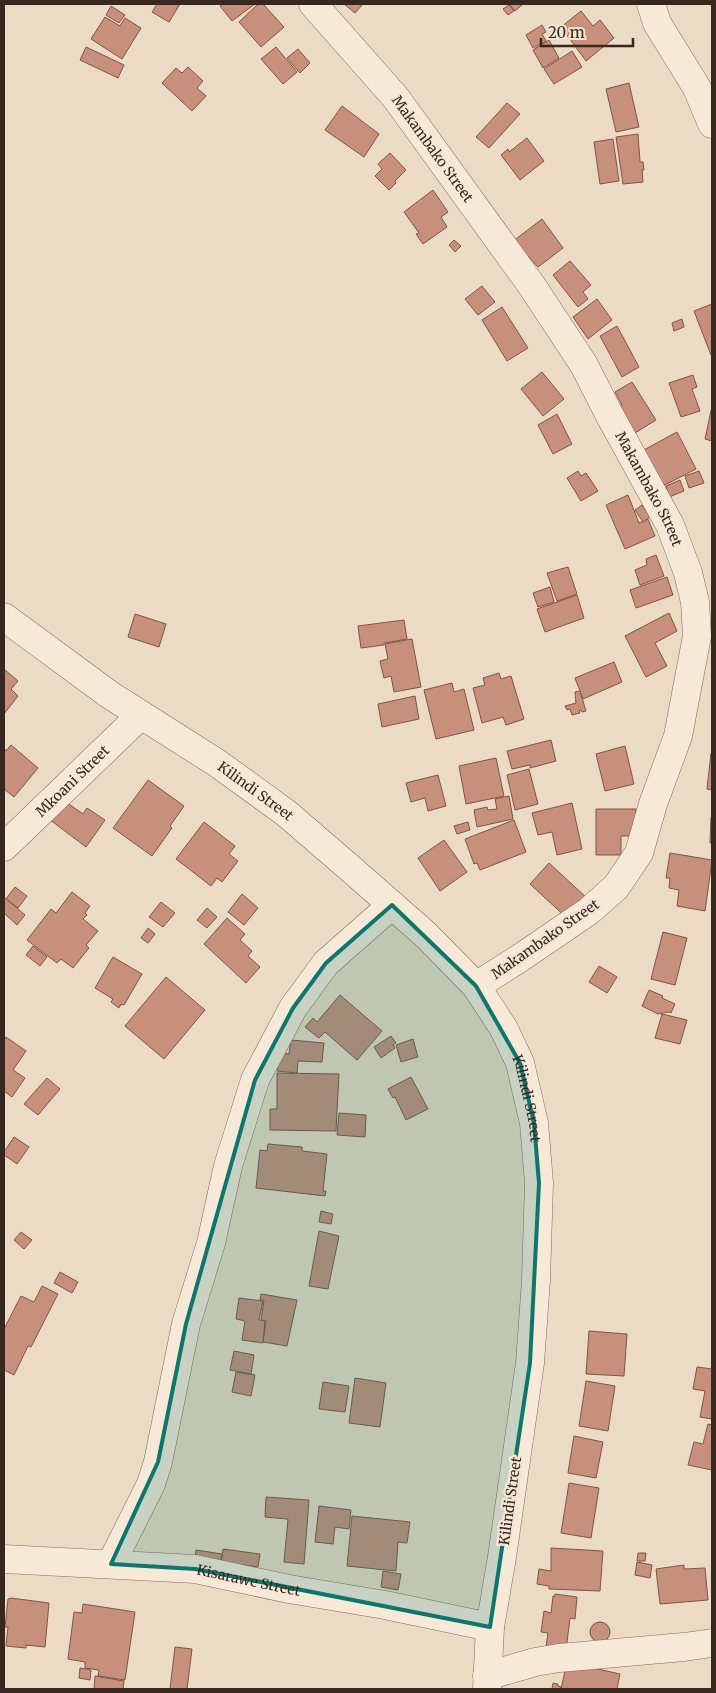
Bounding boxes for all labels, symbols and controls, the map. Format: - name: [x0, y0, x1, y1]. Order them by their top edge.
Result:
- scale bar: [541, 15, 634, 47]
- text: 20 m: [548, 23, 585, 42]
- street label: Makambako Street: [388, 92, 478, 206]
- street label: Makambako Street: [611, 428, 686, 549]
- street label: Mkoani Street: [32, 741, 113, 821]
- street label: Kilindi Street: [214, 757, 298, 825]
- street label: Makambako Street: [488, 895, 603, 983]
- street label: Kilindi Street: [508, 1052, 545, 1144]
- street label: Kilindi Street: [495, 1455, 525, 1546]
- street label: Kisarawe Street: [195, 1561, 302, 1600]

